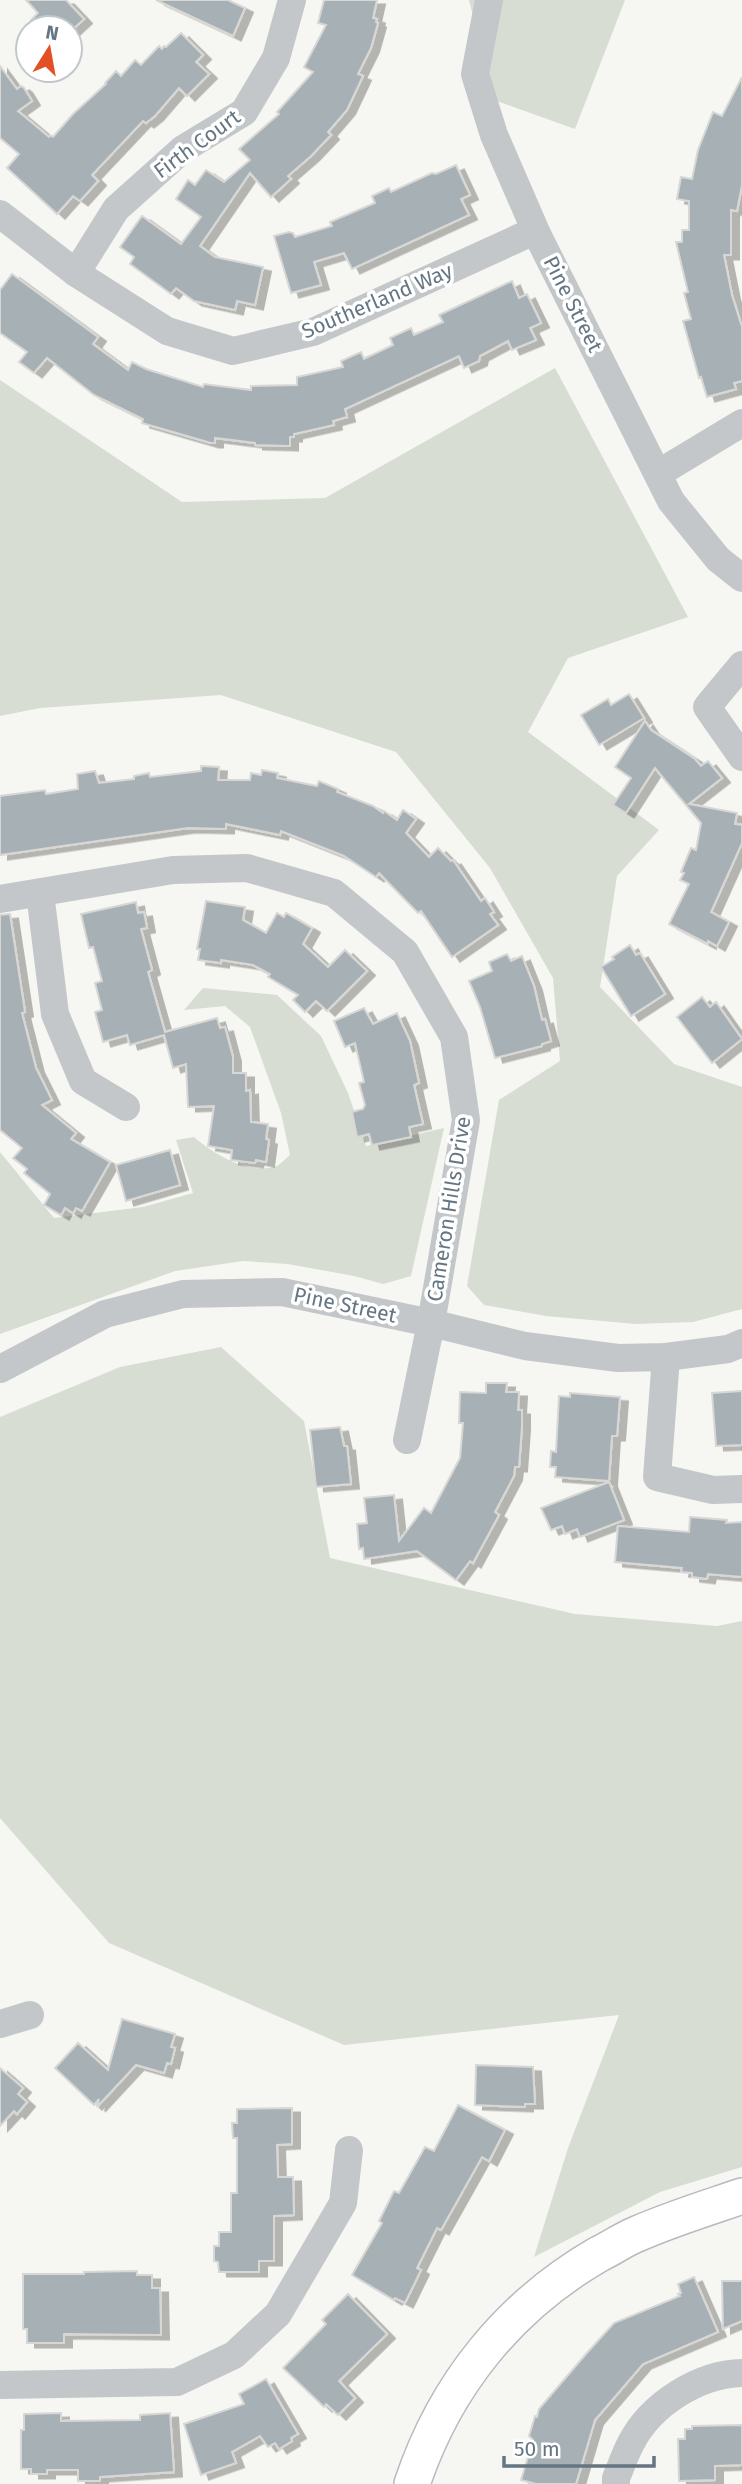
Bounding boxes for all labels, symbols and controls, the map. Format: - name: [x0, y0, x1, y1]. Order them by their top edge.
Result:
- north arrow: [14, 14, 84, 84]
- text: N: [44, 20, 61, 45]
- street label: Firth Court: [149, 104, 246, 184]
- street label: Pine Street: [538, 252, 608, 357]
- street label: Southerland Way: [298, 257, 457, 345]
- street label: Cameron Hills Drive: [422, 1115, 476, 1303]
- street label: Pine Street: [291, 1281, 399, 1329]
- scale bar: [504, 2424, 654, 2468]
- text: 50 m: [514, 2436, 560, 2462]

